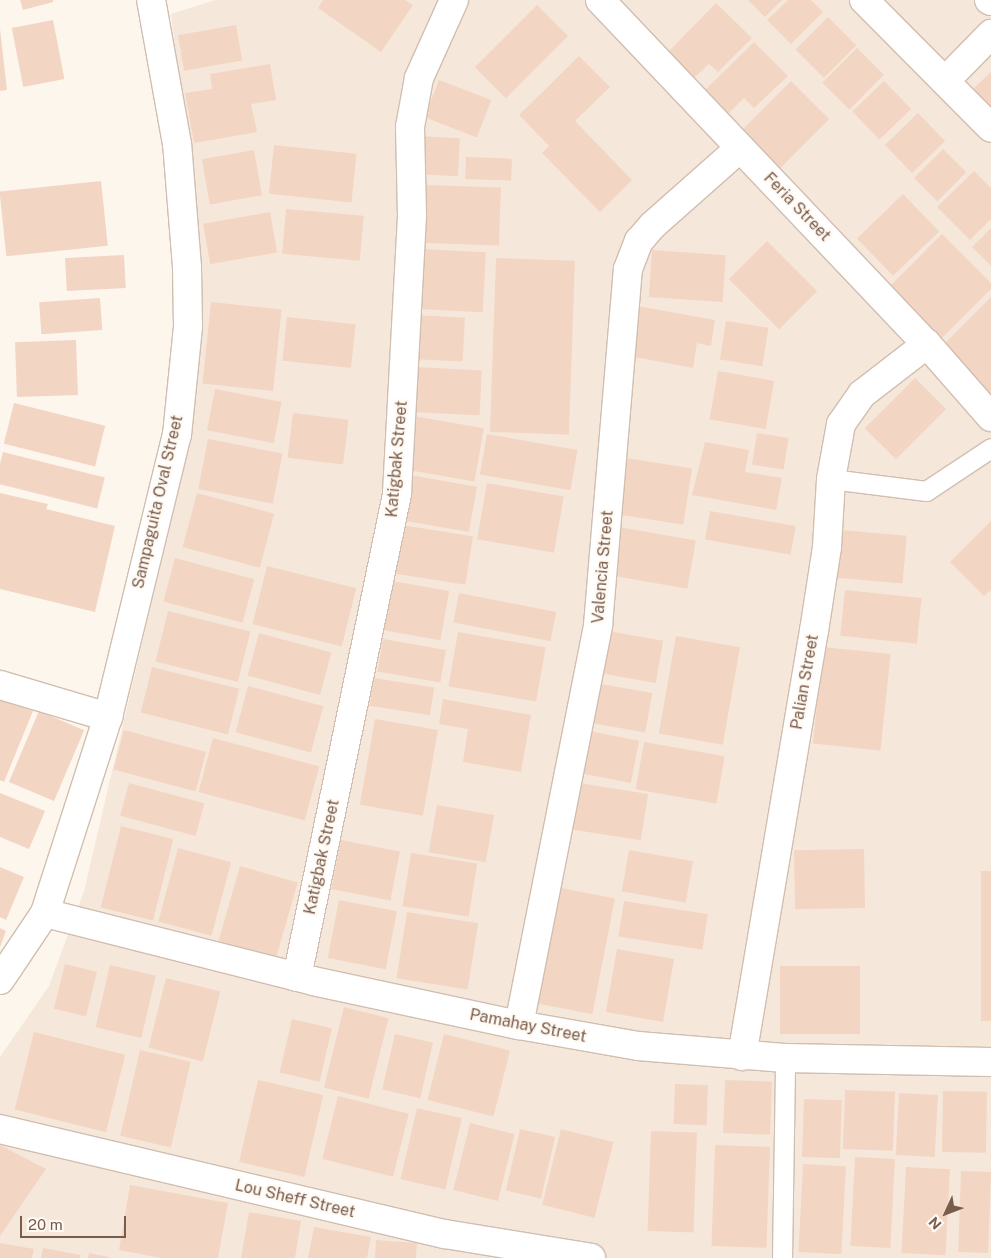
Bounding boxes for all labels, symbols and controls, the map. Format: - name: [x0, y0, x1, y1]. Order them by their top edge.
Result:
- street label: Feria Street: [760, 169, 834, 245]
- street label: Katigbak Street: [382, 400, 412, 518]
- street label: Sampaguita Oval Street: [129, 413, 187, 591]
- street label: Valencia Street: [588, 510, 618, 624]
- street label: Palian Street: [787, 633, 823, 731]
- street label: Katigbak Street: [300, 798, 344, 916]
- street label: Pamahay Street: [468, 1005, 588, 1047]
- street label: Lou Sheff Street: [233, 1176, 357, 1222]
- north arrow: [921, 1188, 971, 1238]
- scale bar: [22, 1206, 129, 1238]
- text: N: [925, 1214, 945, 1233]
- text: 20 m: [28, 1216, 63, 1233]

